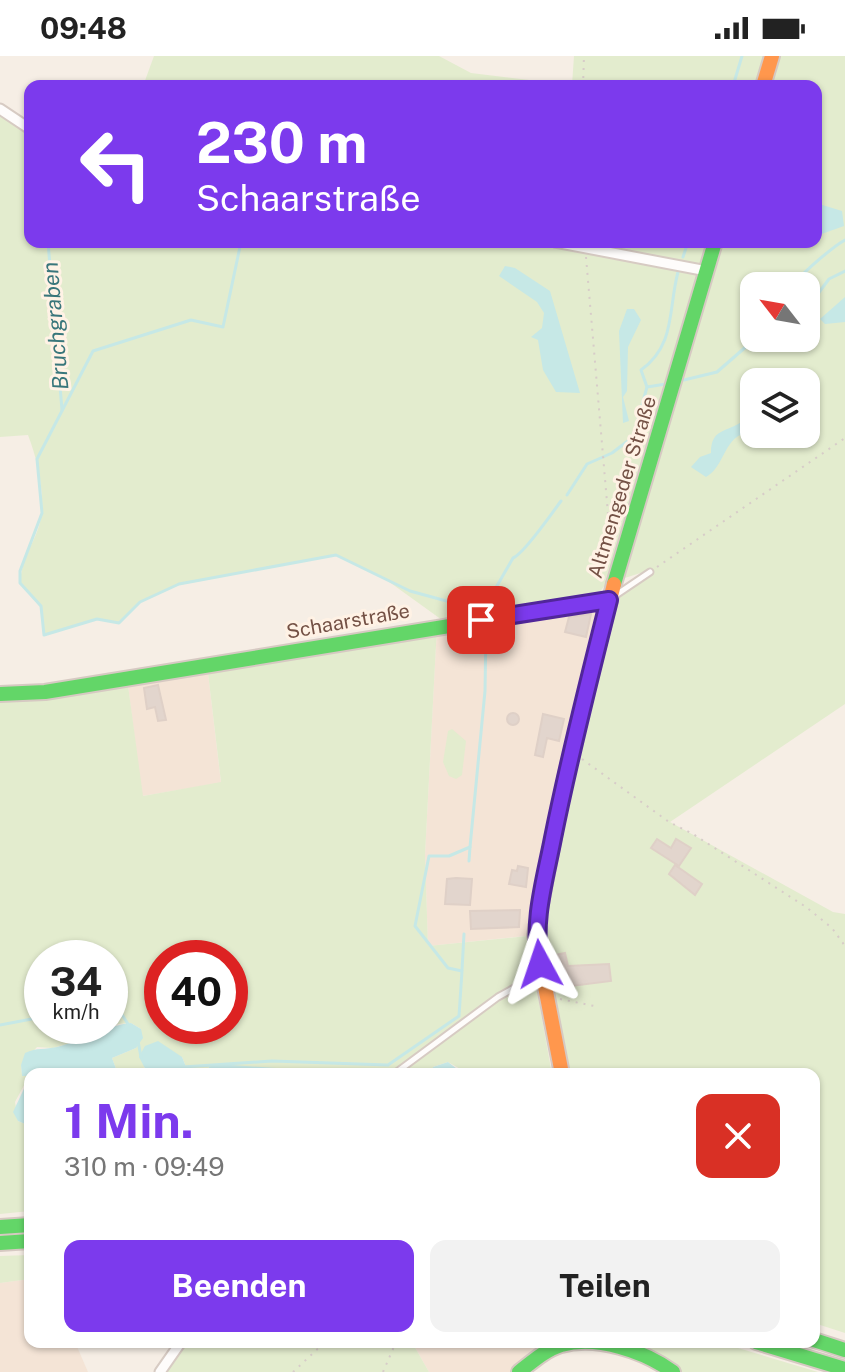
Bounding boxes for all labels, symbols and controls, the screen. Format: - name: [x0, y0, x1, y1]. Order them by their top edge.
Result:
- text: 09:48: [40, 10, 127, 46]
- text: 230 m: [196, 110, 368, 176]
- icon: left: [64, 112, 168, 216]
- text: Schaarstraße: [196, 177, 421, 219]
- water label: Bruchgraben: [36, 261, 74, 391]
- north arrow: [740, 272, 820, 352]
- map controls: [740, 272, 820, 448]
- button: layers: [740, 368, 820, 448]
- street label: Altmengeder Straße: [583, 393, 661, 581]
- pin: [447, 586, 515, 654]
- street label: Schaarstraße: [284, 598, 412, 644]
- icon: arrive: [459, 598, 503, 642]
- position arrow: [498, 922, 582, 1006]
- speed limit sign: 40: [144, 940, 248, 1044]
- text: 34: [50, 958, 102, 1005]
- text: km/h: [52, 1000, 100, 1024]
- text: 1 Min.: [64, 1092, 194, 1149]
- button: close: [696, 1094, 780, 1178]
- text: 310 m · 09:49: [64, 1151, 224, 1182]
- button: Beenden: [64, 1240, 414, 1332]
- button: Teilen: [430, 1240, 780, 1332]

